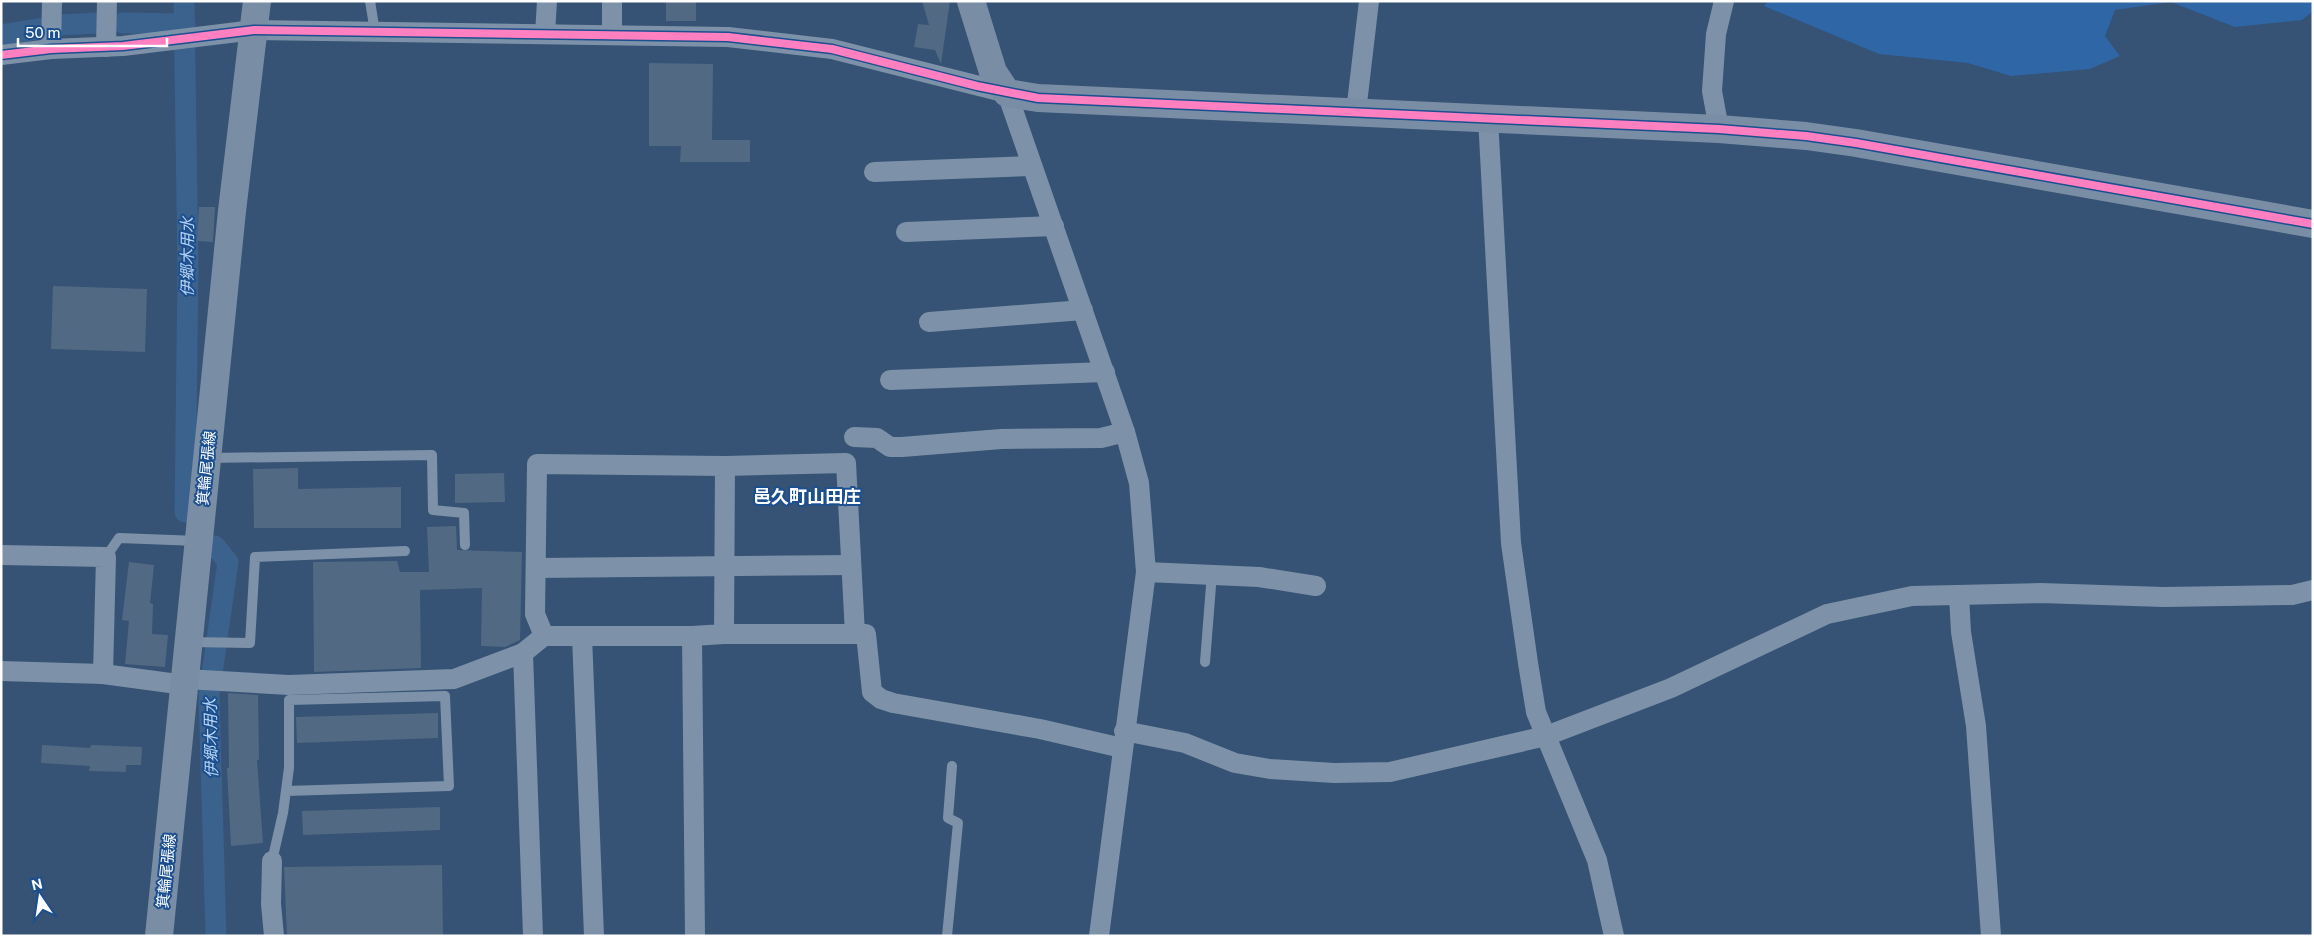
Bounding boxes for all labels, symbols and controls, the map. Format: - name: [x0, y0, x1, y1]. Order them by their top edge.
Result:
- scale bar: [18, 15, 166, 47]
- text: 50 m: [25, 24, 60, 41]
- water label: 伊郷木用水: [178, 215, 197, 297]
- street label: 箕輪尾張線: [194, 430, 218, 506]
- district label: 邑久町山田庄: [753, 486, 861, 507]
- water label: 伊郷木用水: [201, 696, 221, 778]
- street label: 箕輪尾張線: [154, 833, 178, 909]
- north arrow: [15, 872, 65, 922]
- text: N: [30, 875, 44, 893]

